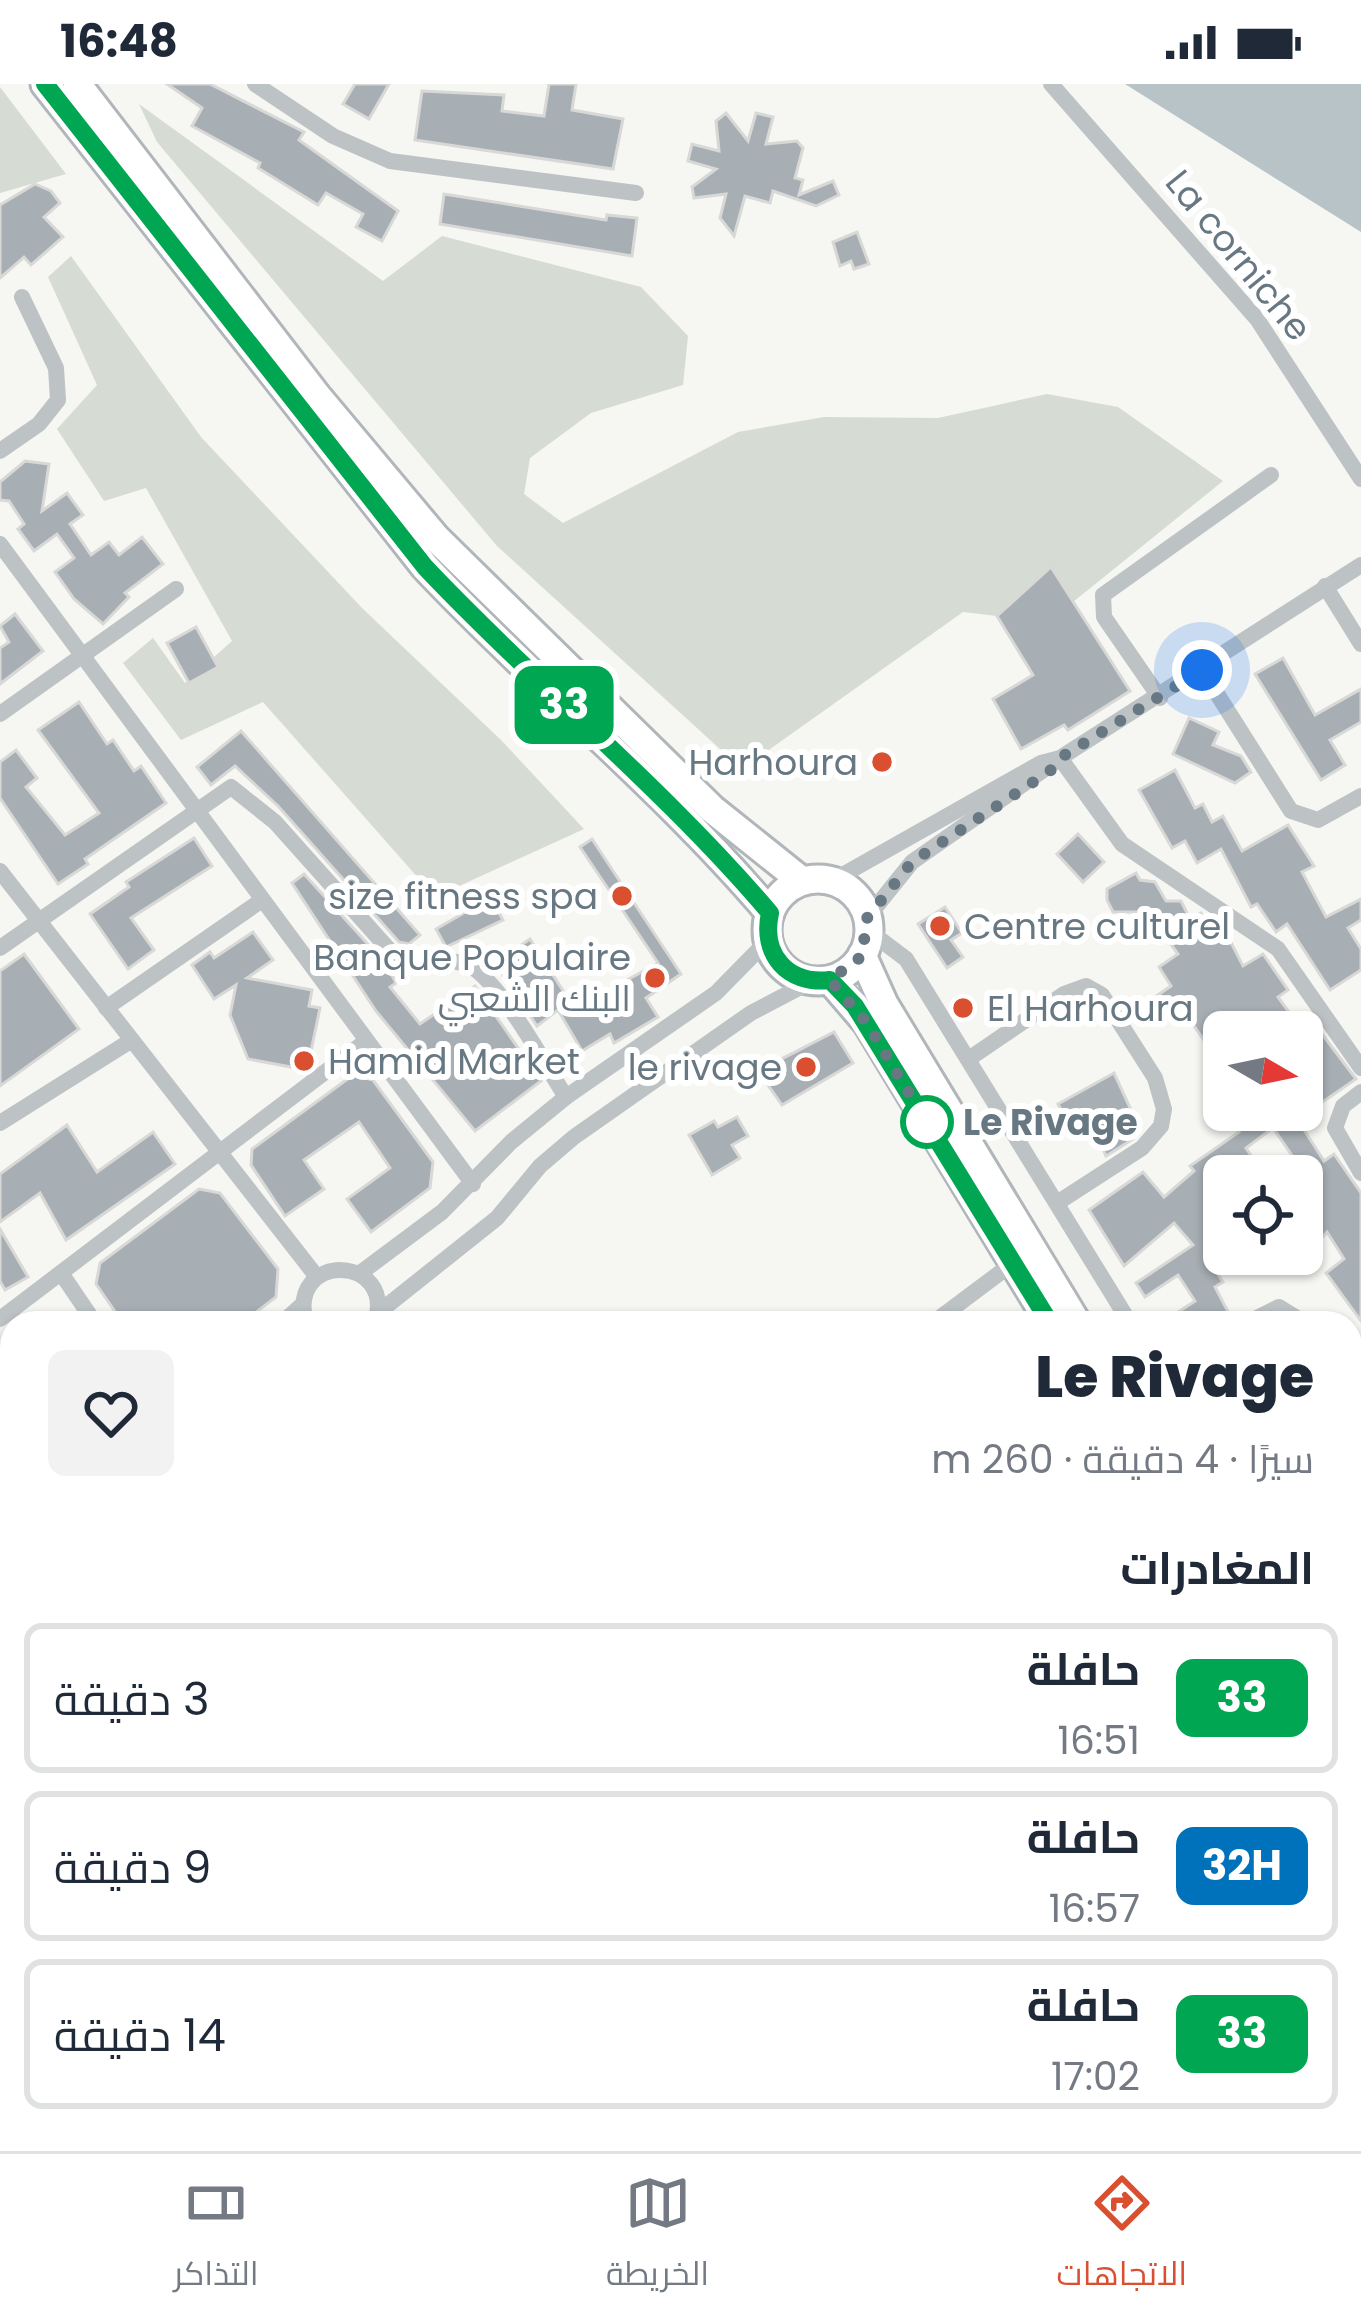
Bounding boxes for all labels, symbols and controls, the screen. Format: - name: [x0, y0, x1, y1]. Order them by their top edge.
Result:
- text: 16:48: [60, 10, 178, 73]
- street label: La corniche: [1154, 159, 1324, 352]
- your location: [1172, 640, 1232, 700]
- line badge: 33: [510, 666, 618, 744]
- text: 33: [539, 675, 589, 734]
- place label: Harhoura: [688, 737, 858, 788]
- marker: Harhoura: [869, 749, 895, 775]
- place label: size fitness spa: [328, 871, 598, 922]
- marker: size fitness spa: [609, 883, 635, 909]
- place label: Centre culturel: [964, 901, 1230, 952]
- marker: Centre culturel: [927, 913, 953, 939]
- place label: Banque Populaire البنك الشعبي: [313, 932, 631, 1027]
- marker: Banque Populaire البنك الشعبي: [642, 965, 668, 991]
- place label: El Harhoura: [987, 983, 1194, 1034]
- marker: El Harhoura: [950, 995, 976, 1021]
- north arrow: [1203, 1011, 1323, 1131]
- map controls: [1203, 1011, 1323, 1275]
- place label: Hamid Market: [328, 1036, 580, 1087]
- place label: le rivage: [628, 1042, 782, 1093]
- marker: Hamid Market: [291, 1048, 317, 1074]
- marker: le rivage: [793, 1054, 819, 1080]
- marker: Le Rivage: [902, 1097, 952, 1147]
- place label: Le Rivage: [963, 1097, 1138, 1148]
- button: locate: [1203, 1155, 1323, 1275]
- text: Le Rivage: [1035, 1337, 1314, 1417]
- button: heart: [48, 1350, 174, 1476]
- text: سيرًا · 4 دقيقة · 260 m: [931, 1432, 1314, 1487]
- text: المغادرات: [1120, 1537, 1314, 1600]
- text: حافلة: [1027, 1638, 1140, 1701]
- text: 3 دقيقة: [54, 1668, 210, 1731]
- text: 33: [1217, 1668, 1267, 1727]
- text: 16:51: [1057, 1713, 1140, 1768]
- text: حافلة: [1027, 1806, 1140, 1869]
- text: 9 دقيقة: [54, 1836, 211, 1899]
- text: 32H: [1202, 1836, 1282, 1895]
- text: 16:57: [1049, 1881, 1140, 1936]
- text: حافلة: [1027, 1974, 1140, 2037]
- text: 14 دقيقة: [54, 2004, 226, 2067]
- text: 33: [1217, 2004, 1267, 2063]
- text: 17:02: [1051, 2049, 1140, 2104]
- tab: التذاكر: [174, 2170, 259, 2304]
- tab: الخريطة: [606, 2170, 709, 2304]
- tab: الاتجاهات: [1057, 2170, 1187, 2304]

